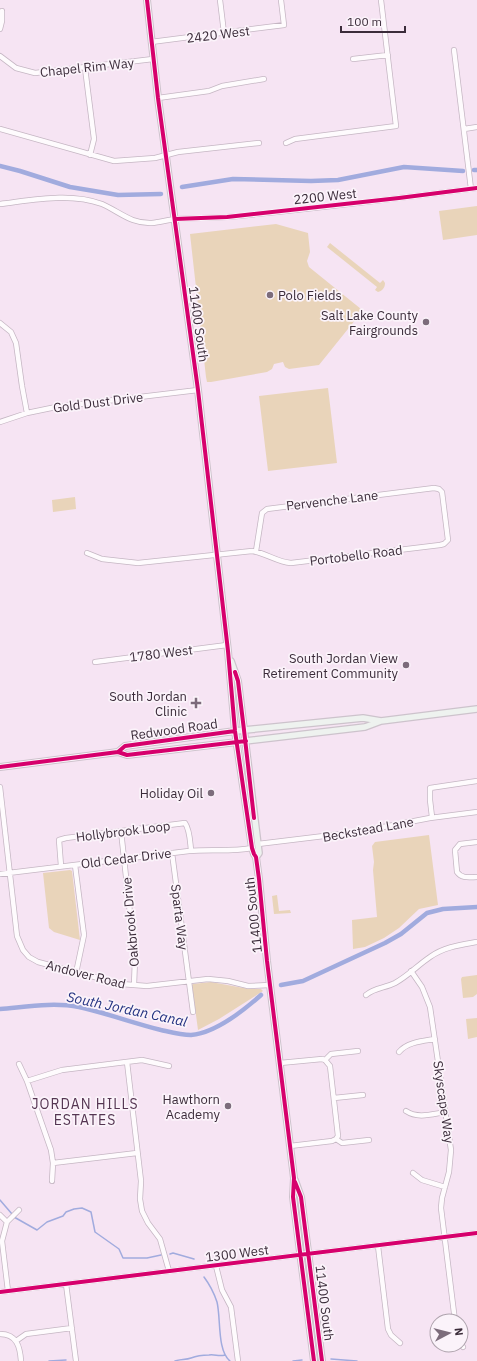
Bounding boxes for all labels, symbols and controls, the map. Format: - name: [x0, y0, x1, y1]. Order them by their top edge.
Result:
- scale bar: [341, 8, 405, 34]
- text: 100 m: [347, 14, 382, 29]
- street label: 2420 West: [185, 22, 251, 47]
- street label: Chapel Rim Way: [39, 54, 135, 81]
- street label: 2200 West: [293, 185, 358, 208]
- street label: 11400 South: [185, 285, 212, 363]
- place label: Polo Fields: [278, 287, 342, 304]
- marker: Polo Fields: [265, 290, 275, 300]
- place label: Salt Lake County Fairgrounds: [321, 307, 419, 339]
- marker: Salt Lake County Fairgrounds: [421, 317, 431, 327]
- street label: Gold Dust Drive: [52, 389, 144, 416]
- street label: Pervenche Lane: [285, 486, 379, 515]
- street label: Portobello Road: [309, 541, 403, 570]
- street label: 1780 West: [128, 641, 194, 666]
- place label: South Jordan View Retirement Community: [262, 650, 399, 682]
- marker: South Jordan View Retirement Community: [401, 660, 411, 670]
- place label: South Jordan Clinic: [109, 688, 187, 720]
- marker: South Jordan Clinic: [190, 697, 202, 709]
- street label: Redwood Road: [129, 715, 219, 744]
- place label: Holiday Oil: [140, 785, 203, 802]
- marker: Holiday Oil: [206, 788, 216, 798]
- street label: Beckstead Lane: [321, 813, 415, 846]
- street label: Hollybrook Loop: [75, 817, 171, 846]
- street label: Old Cedar Drive: [80, 845, 172, 872]
- street label: Oakbrook Drive: [118, 876, 143, 967]
- street label: 11400 South: [241, 876, 266, 954]
- street label: Sparta Way: [167, 883, 192, 951]
- street label: Andover Road: [44, 956, 128, 993]
- water label: South Jordan Canal: [65, 987, 189, 1031]
- street label: Skyscape Way: [429, 1060, 458, 1145]
- place label: Hawthorn Academy: [163, 1091, 221, 1123]
- district label: JORDAN HILLS ESTATES: [31, 1095, 139, 1129]
- marker: Hawthorn Academy: [223, 1101, 233, 1111]
- street label: 1300 West: [204, 1241, 270, 1266]
- street label: 11400 South: [311, 1264, 338, 1342]
- north arrow: [429, 1313, 469, 1353]
- text: N: [451, 1327, 466, 1337]

